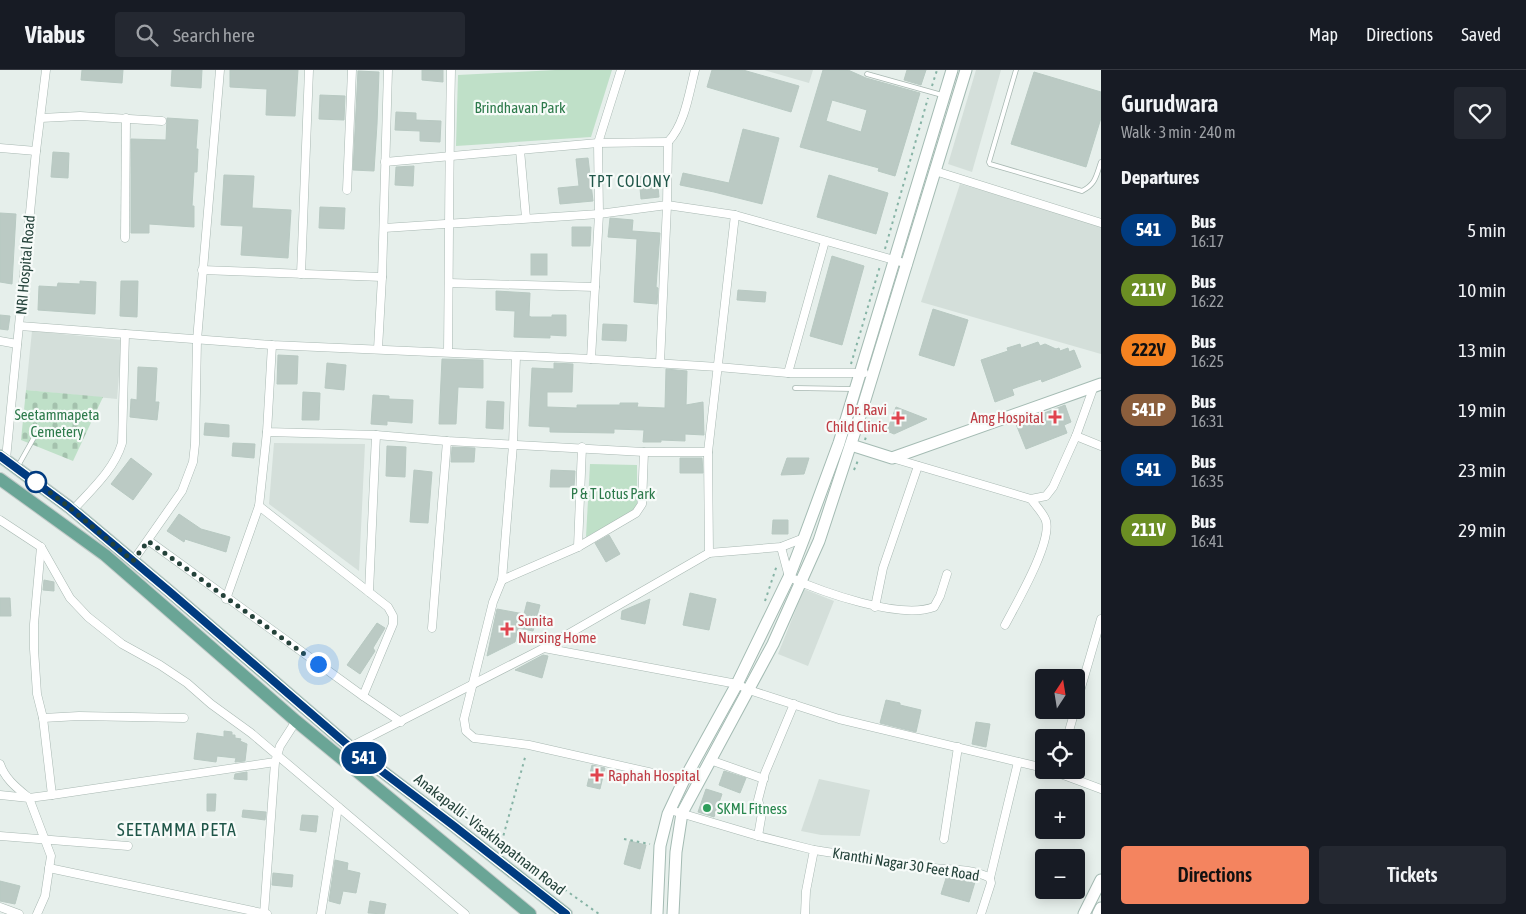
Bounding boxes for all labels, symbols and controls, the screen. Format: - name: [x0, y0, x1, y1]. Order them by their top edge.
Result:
- search box: [115, 12, 465, 57]
- text: Viabus: [25, 21, 85, 48]
- icon: search: [133, 21, 161, 49]
- text: Search here: [173, 24, 255, 46]
- text: Map: [1309, 24, 1338, 45]
- text: Directions: [1366, 24, 1433, 45]
- text: Saved: [1461, 24, 1501, 45]
- button: heart: [1454, 87, 1506, 139]
- text: Gurudwara: [1121, 90, 1218, 117]
- park label: Brindhavan Park: [474, 99, 566, 116]
- text: Walk · 3 min · 240 m: [1121, 123, 1235, 141]
- text: Departures: [1121, 166, 1199, 188]
- district label: TPT COLONY: [589, 172, 671, 190]
- text: Bus: [1191, 210, 1216, 232]
- street label: NRI Hospital Road: [12, 215, 38, 315]
- text: 541: [1136, 219, 1161, 240]
- text: 5 min: [1467, 219, 1506, 241]
- text: 16:17: [1191, 232, 1224, 250]
- text: Bus: [1191, 270, 1216, 292]
- text: 211V: [1131, 279, 1166, 300]
- text: 10 min: [1458, 279, 1506, 301]
- text: 16:22: [1191, 292, 1224, 310]
- text: Bus: [1191, 330, 1216, 352]
- text: 222V: [1131, 339, 1166, 360]
- text: 13 min: [1458, 339, 1506, 361]
- text: 16:25: [1191, 352, 1224, 370]
- text: Bus: [1191, 390, 1216, 412]
- text: 541P: [1131, 399, 1166, 420]
- text: 19 min: [1458, 399, 1506, 421]
- place label: Dr. Ravi Child Clinic: [826, 401, 887, 435]
- park label: Seetammapeta Cemetery: [15, 406, 99, 440]
- place label: Amg Hospital: [970, 409, 1044, 426]
- marker: Amg Hospital: [1048, 410, 1062, 424]
- marker: Dr. Ravi Child Clinic: [891, 411, 905, 425]
- text: 16:31: [1191, 412, 1224, 430]
- text: Bus: [1191, 450, 1216, 472]
- text: 541: [1136, 459, 1161, 480]
- text: 23 min: [1458, 459, 1506, 481]
- unlabelled marker: [25, 471, 47, 493]
- text: 16:35: [1191, 472, 1224, 490]
- park label: P & T Lotus Park: [571, 485, 656, 502]
- text: Bus: [1191, 510, 1216, 532]
- text: 211V: [1131, 519, 1166, 540]
- text: 29 min: [1458, 519, 1506, 541]
- text: 16:41: [1191, 532, 1224, 550]
- place label: Sunita Nursing Home: [518, 612, 597, 646]
- marker: Sunita Nursing Home: [500, 622, 514, 636]
- your location: [306, 652, 331, 677]
- north arrow: [1035, 669, 1085, 719]
- map controls: [1035, 669, 1085, 899]
- button: locate: [1035, 729, 1085, 779]
- line badge: 541: [335, 742, 393, 774]
- text: 541: [351, 747, 377, 768]
- place label: Raphah Hospital: [608, 767, 700, 784]
- marker: Raphah Hospital: [590, 768, 604, 782]
- street label: Anakapalli - Visakhapatnam Road: [411, 770, 569, 898]
- button: +: [1035, 789, 1085, 839]
- place label: SKML Fitness: [717, 800, 787, 817]
- marker: SKML Fitness: [701, 802, 713, 814]
- district label: SEETAMMA PETA: [117, 819, 237, 840]
- street label: Kranthi Nagar 30 Feet Road: [831, 844, 981, 884]
- button: Directions: [1121, 846, 1309, 904]
- button: Tickets: [1319, 846, 1506, 904]
- button: −: [1035, 849, 1085, 899]

